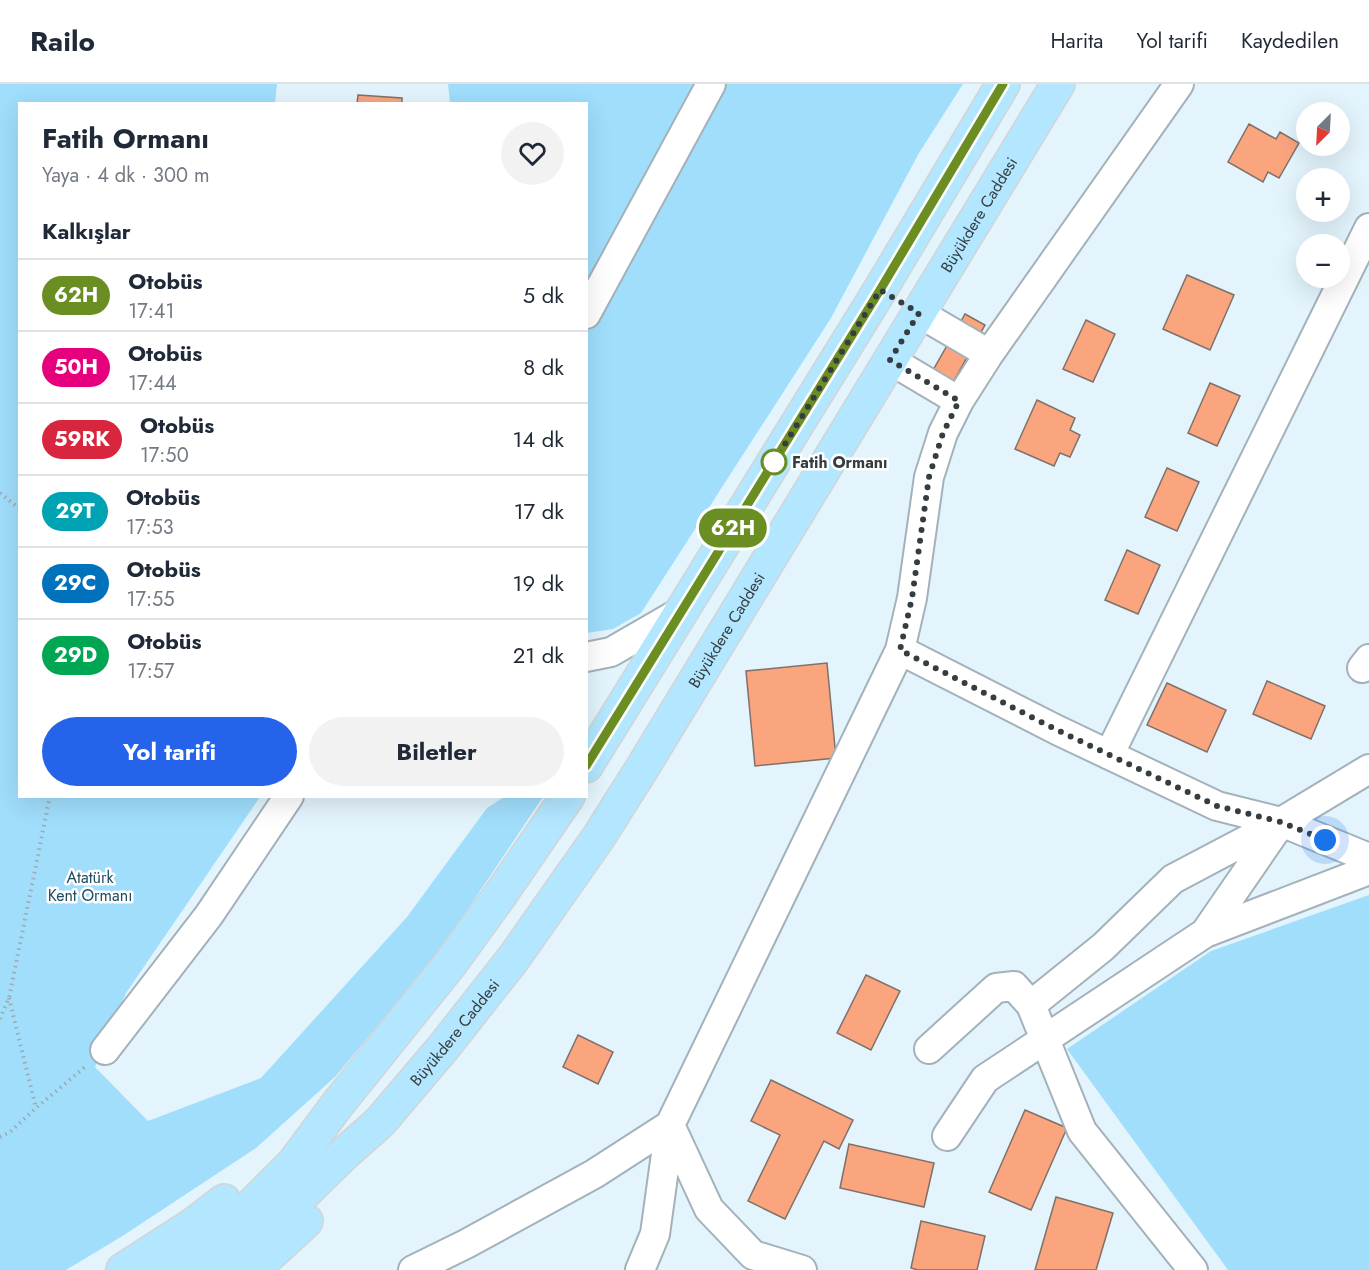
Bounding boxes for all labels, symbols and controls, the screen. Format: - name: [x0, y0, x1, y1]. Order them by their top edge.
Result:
- text: Railo: [30, 21, 95, 62]
- text: Harita: [1051, 26, 1103, 56]
- text: Yol tarifi: [1136, 26, 1208, 56]
- text: Kaydedilen: [1241, 26, 1339, 56]
- north arrow: [1296, 102, 1350, 156]
- map controls: [1296, 102, 1350, 288]
- text: Fatih Ormanı: [42, 118, 209, 159]
- button: heart: [501, 122, 564, 185]
- street label: Büyükdere Caddesi: [935, 153, 1023, 277]
- text: Yaya · 4 dk · 300 m: [42, 161, 210, 190]
- button: +: [1296, 168, 1350, 222]
- text: Kalkışlar: [42, 215, 131, 247]
- button: −: [1296, 234, 1350, 288]
- text: Otobüs: [128, 265, 203, 297]
- text: 5 dk: [523, 279, 564, 311]
- text: 62H: [54, 280, 98, 310]
- text: 17:41: [128, 297, 175, 326]
- text: Otobüs: [128, 337, 202, 369]
- text: 8 dk: [523, 351, 564, 383]
- text: 50H: [54, 352, 98, 382]
- text: 17:44: [128, 369, 177, 398]
- text: Otobüs: [140, 409, 214, 441]
- text: 14 dk: [512, 423, 564, 455]
- text: 59RK: [54, 424, 110, 454]
- text: 17:50: [140, 441, 189, 470]
- marker: Fatih Ormanı: [761, 449, 787, 475]
- place label: Fatih Ormanı: [792, 451, 887, 474]
- text: Otobüs: [126, 481, 200, 513]
- text: 17 dk: [514, 495, 564, 527]
- text: 29T: [56, 496, 94, 526]
- line badge: 62H: [698, 508, 768, 548]
- text: 17:53: [126, 513, 174, 542]
- text: 62H: [711, 513, 755, 543]
- text: Otobüs: [127, 553, 201, 585]
- text: 19 dk: [513, 567, 564, 599]
- text: 29C: [54, 568, 97, 598]
- street label: Büyükdere Caddesi: [683, 568, 771, 692]
- text: 17:55: [127, 585, 175, 614]
- text: Otobüs: [127, 625, 202, 657]
- text: 21 dk: [513, 639, 564, 671]
- text: 29D: [54, 640, 97, 670]
- text: 17:57: [127, 657, 175, 686]
- button: Yol tarifi: [42, 717, 297, 786]
- button: Biletler: [309, 717, 564, 786]
- your location: [1310, 825, 1340, 855]
- park label: Atatürk Kent Ormanı: [48, 866, 132, 907]
- street label: Büyükdere Caddesi: [405, 974, 505, 1091]

